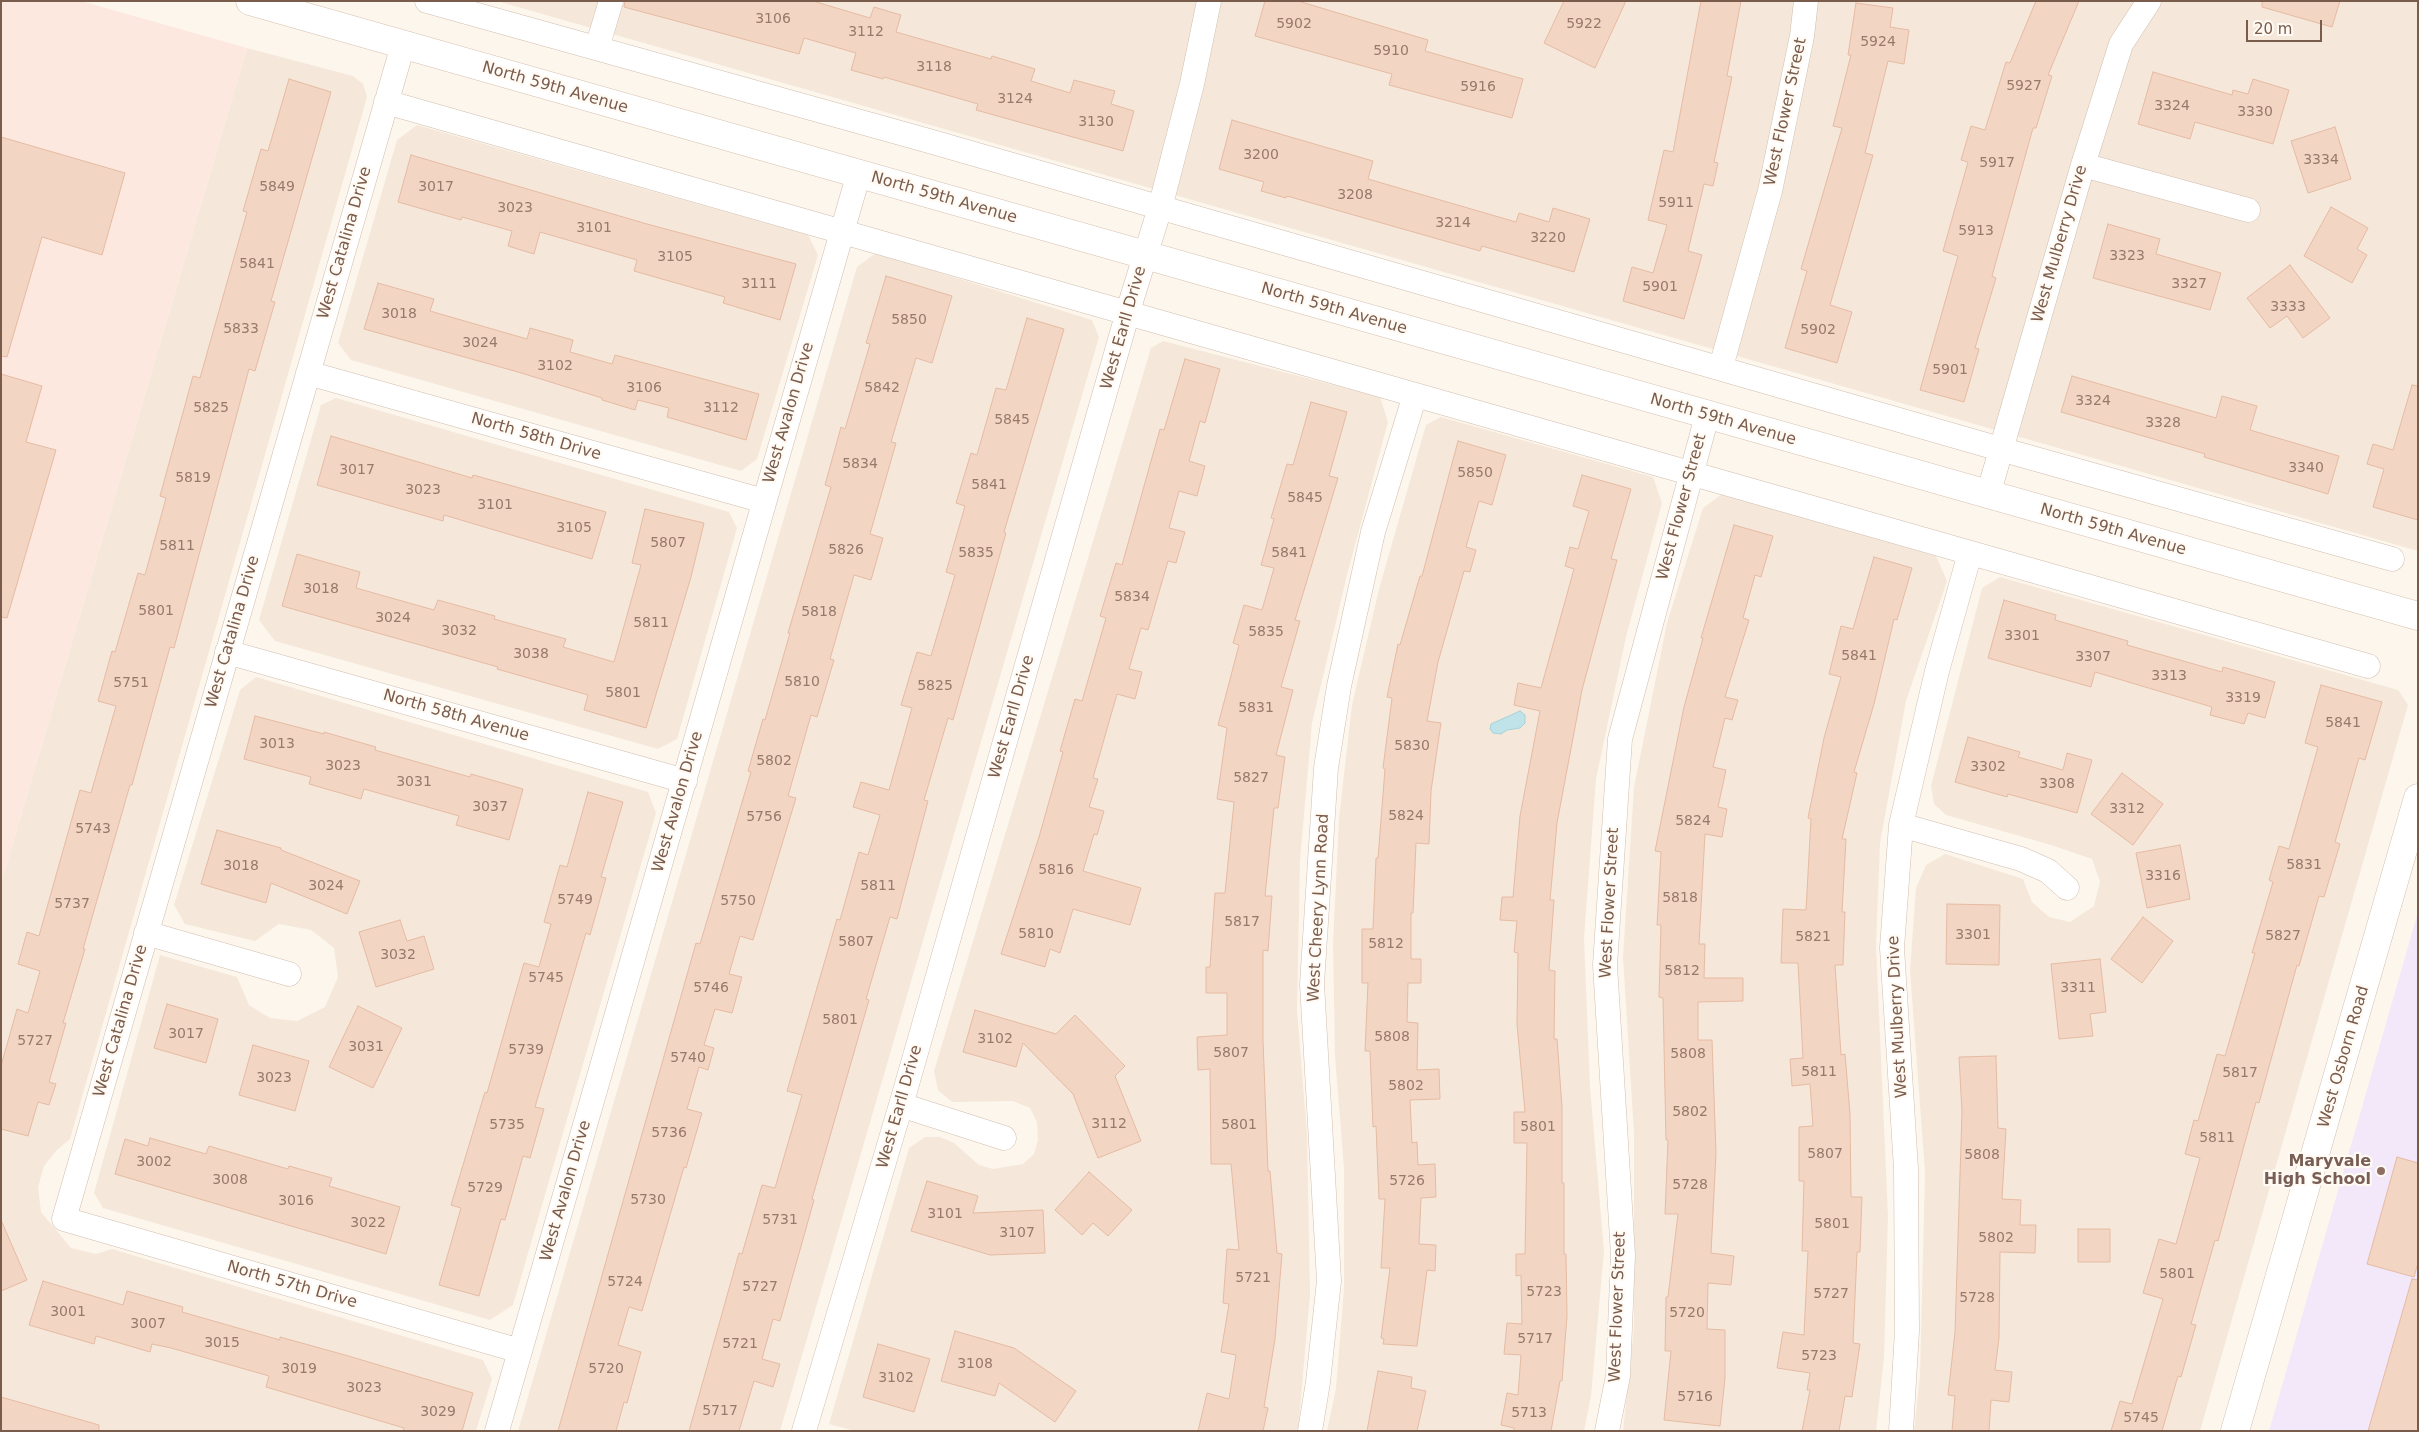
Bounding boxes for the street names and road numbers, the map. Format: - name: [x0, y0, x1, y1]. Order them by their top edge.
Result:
- street label: West Flower Street: [1761, 36, 1811, 188]
- street label: North 59th Avenue: [480, 58, 630, 118]
- street label: West Mulberry Drive: [2028, 163, 2092, 325]
- street label: West Catalina Drive: [314, 164, 376, 322]
- street label: North 59th Avenue: [869, 168, 1019, 228]
- street label: West Earll Drive: [1097, 264, 1151, 392]
- street label: North 59th Avenue: [1259, 279, 1409, 339]
- street label: West Avalon Drive: [760, 340, 818, 486]
- street label: North 59th Avenue: [1648, 390, 1798, 450]
- street label: North 58th Drive: [469, 409, 603, 465]
- street label: West Flower Street: [1653, 432, 1711, 582]
- street label: North 59th Avenue: [2038, 500, 2188, 560]
- street label: West Catalina Drive: [202, 553, 264, 711]
- street label: West Earll Drive: [985, 653, 1039, 781]
- street label: North 58th Avenue: [381, 686, 531, 746]
- street label: West Avalon Drive: [649, 729, 707, 875]
- street label: West Cheery Lynn Road: [1304, 813, 1334, 1003]
- street label: West Flower Street: [1596, 827, 1624, 979]
- street label: West Mulberry Drive: [1884, 935, 1912, 1099]
- street label: West Catalina Drive: [90, 942, 152, 1100]
- street label: West Osborn Road: [2315, 984, 2373, 1130]
- street label: West Earll Drive: [873, 1043, 927, 1171]
- street label: West Avalon Drive: [537, 1118, 595, 1264]
- street label: West Flower Street: [1606, 1231, 1630, 1383]
- street label: North 57th Drive: [225, 1257, 359, 1313]

